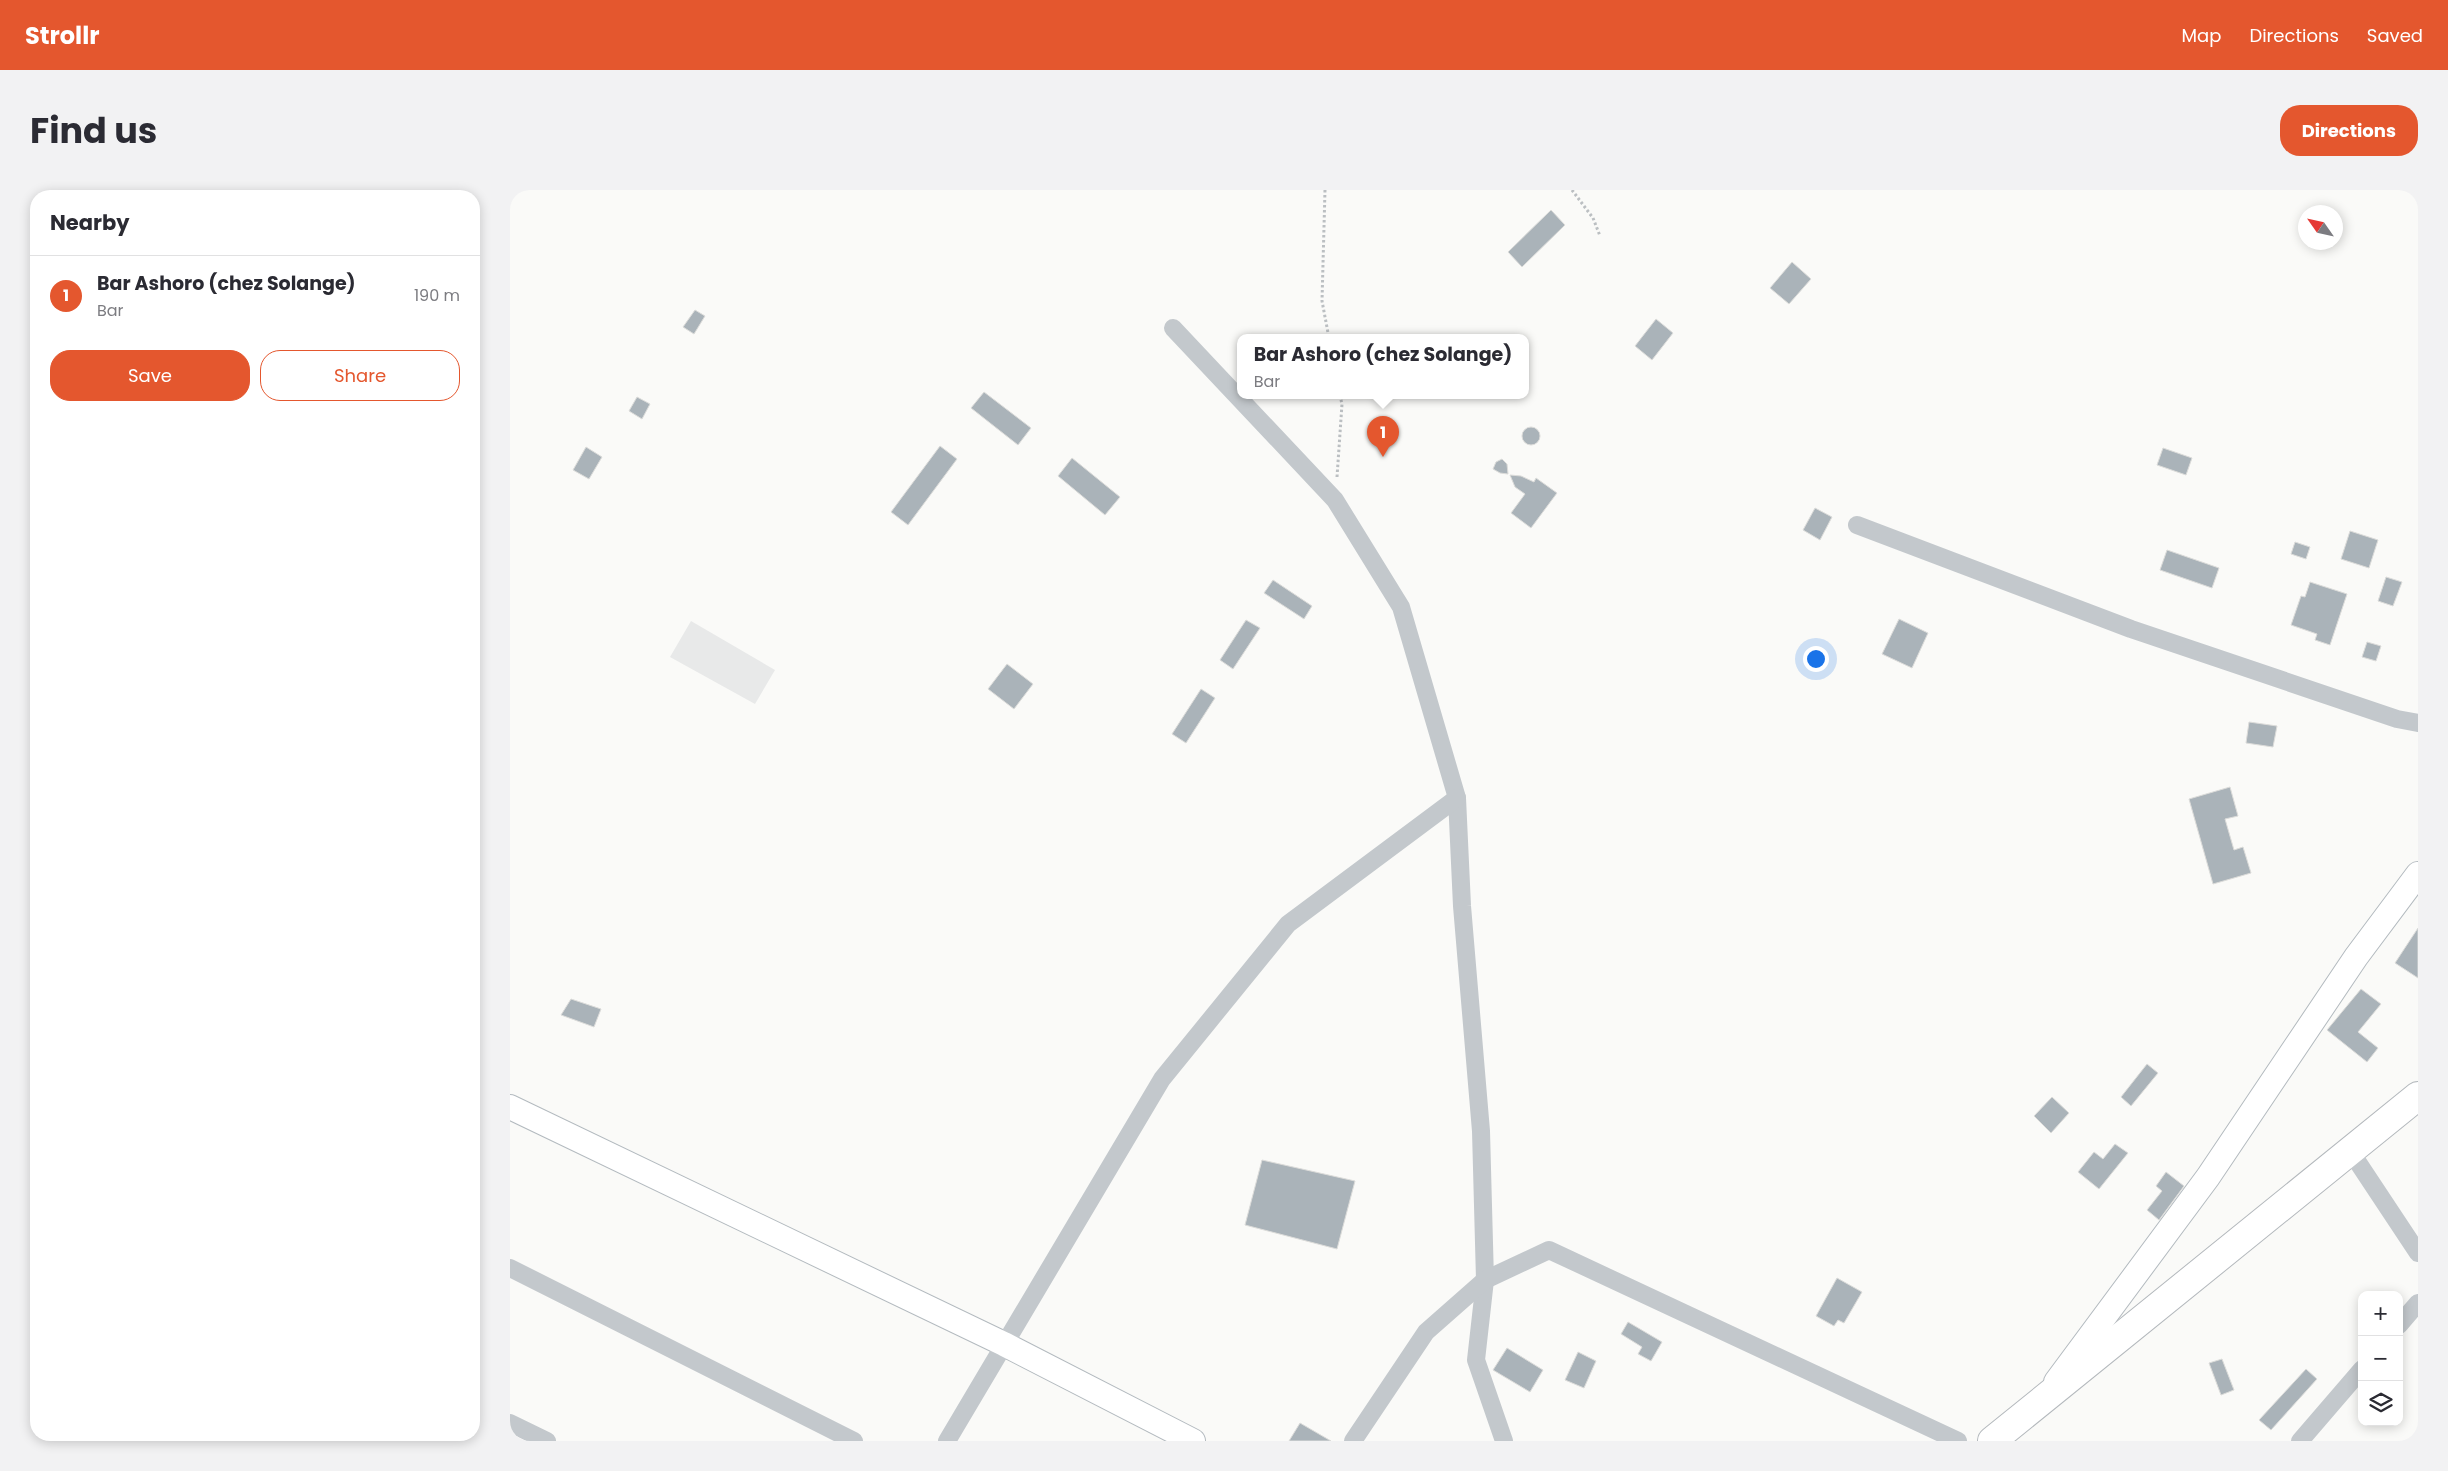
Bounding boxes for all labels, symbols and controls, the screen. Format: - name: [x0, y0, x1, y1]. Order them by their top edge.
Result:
- text: Strollr: [25, 19, 100, 52]
- text: Map: [2182, 23, 2221, 48]
- text: Directions: [2249, 23, 2339, 48]
- text: Saved: [2367, 23, 2423, 48]
- button: Directions: [2280, 105, 2418, 156]
- text: Find us: [30, 106, 157, 155]
- north arrow: [2298, 205, 2343, 250]
- text: Nearby: [50, 208, 130, 237]
- text: Bar Ashoro (chez Solange): [97, 270, 356, 297]
- text: 1: [63, 284, 69, 307]
- text: 190 m: [414, 284, 460, 307]
- text: Bar: [97, 299, 124, 322]
- popup: [1237, 334, 1529, 399]
- text: Bar Ashoro (chez Solange): [1254, 341, 1512, 368]
- button: Save: [50, 350, 250, 401]
- button: Share: [260, 350, 460, 401]
- text: Bar: [1254, 370, 1280, 393]
- pin: 1: [1367, 416, 1399, 457]
- your location: [1803, 646, 1829, 672]
- map controls: [2358, 1291, 2403, 1426]
- button: +: [2358, 1291, 2403, 1336]
- button: −: [2358, 1336, 2403, 1381]
- button: layers: [2358, 1381, 2403, 1426]

